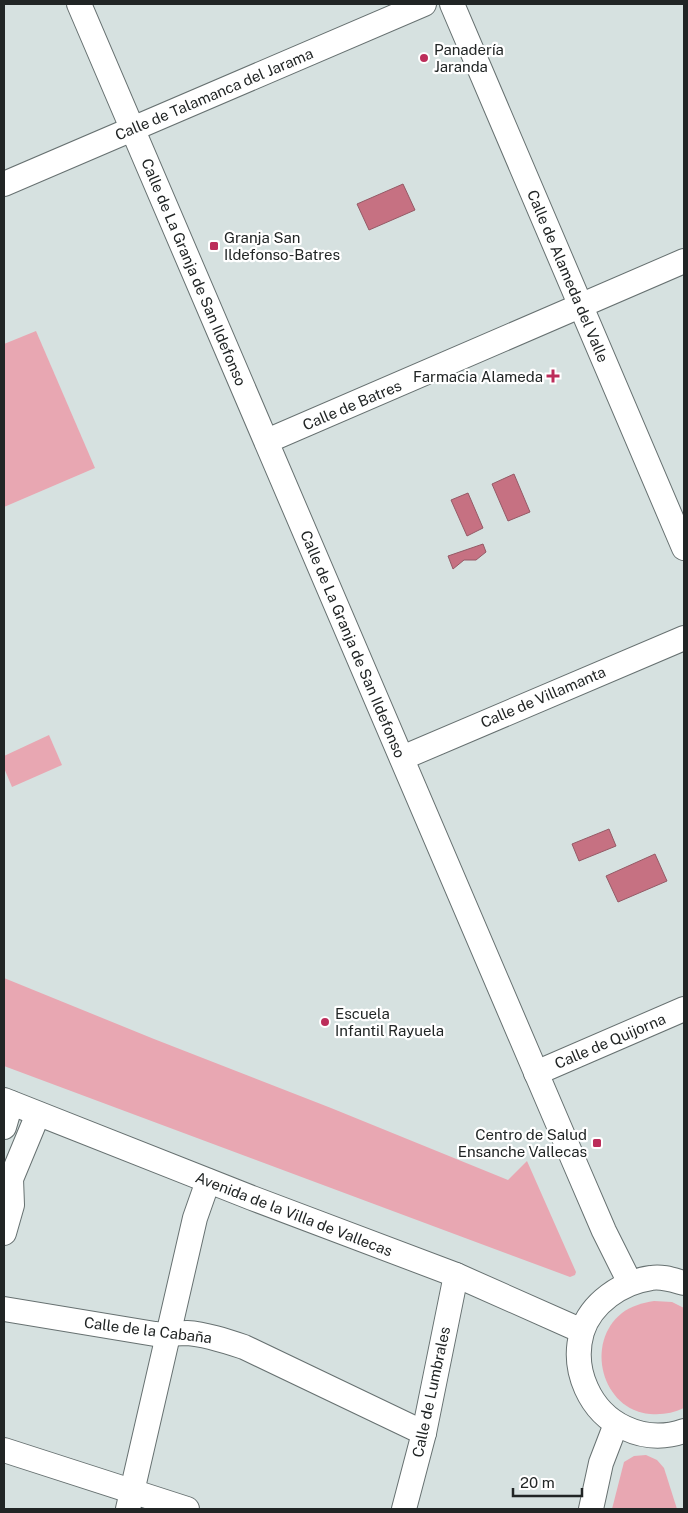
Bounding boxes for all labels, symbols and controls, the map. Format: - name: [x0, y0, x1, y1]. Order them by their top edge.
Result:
- place label: Panadería Jaranda: [434, 41, 504, 75]
- street label: Calle de Talamanca del Jarama: [112, 44, 316, 144]
- marker: Panadería Jaranda: [418, 52, 430, 64]
- street label: Calle de La Granja de San Ildefonso: [138, 156, 250, 388]
- street label: Calle de Alameda del Valle: [524, 187, 612, 365]
- place label: Granja San Ildefonso-Batres: [224, 229, 340, 263]
- marker: Granja San Ildefonso-Batres: [208, 240, 220, 252]
- place label: Farmacia Alameda: [413, 368, 543, 385]
- marker: Farmacia Alameda: [547, 370, 559, 382]
- street label: Calle de Batres: [300, 377, 404, 433]
- street label: Calle de La Granja de San Ildefonso: [297, 528, 409, 760]
- street label: Calle de Villamanta: [478, 663, 608, 731]
- place label: Escuela Infantil Rayuela: [335, 1005, 444, 1039]
- street label: Calle de Quijorna: [552, 1010, 668, 1072]
- marker: Escuela Infantil Rayuela: [319, 1016, 331, 1028]
- place label: Centro de Salud Ensanche Vallecas: [458, 1126, 587, 1160]
- marker: Centro de Salud Ensanche Vallecas: [591, 1137, 603, 1149]
- street label: Avenida de la Villa de Vallecas: [193, 1169, 395, 1259]
- street label: Calle de la Cabaña: [83, 1314, 213, 1346]
- street label: Calle de Lumbrales: [409, 1325, 453, 1459]
- scale bar: [513, 1466, 582, 1498]
- text: 20 m: [520, 1474, 555, 1491]

